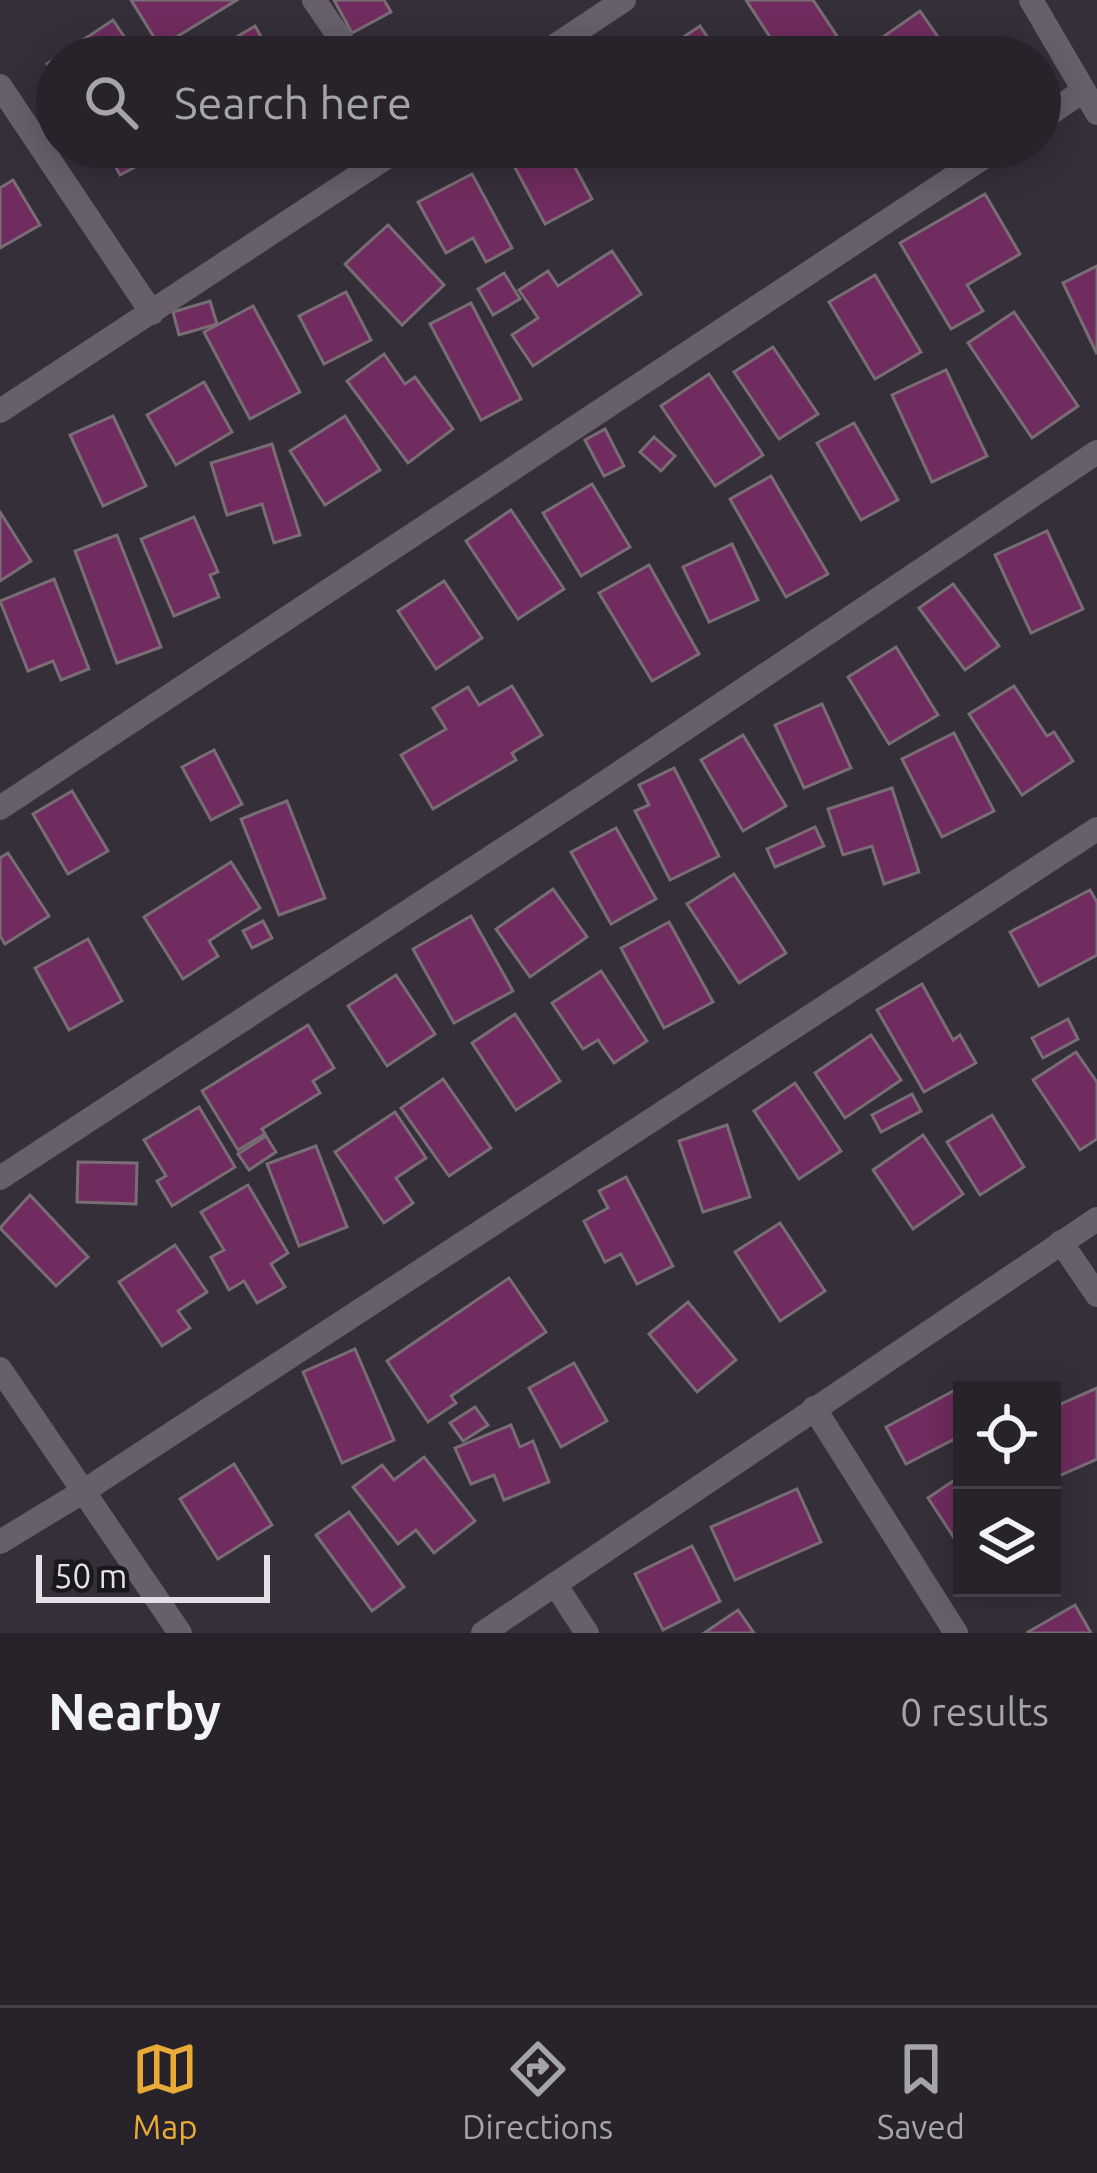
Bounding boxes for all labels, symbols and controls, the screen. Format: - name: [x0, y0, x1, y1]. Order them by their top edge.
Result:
- search box: [36, 36, 1061, 168]
- icon: search: [78, 69, 144, 135]
- text: Search here: [174, 77, 412, 128]
- map controls: [953, 1381, 1061, 1597]
- button: locate: [953, 1381, 1061, 1489]
- button: layers: [953, 1489, 1061, 1597]
- scale bar: [36, 1549, 270, 1602]
- text: 50 m: [54, 1557, 127, 1594]
- text: Nearby: [48, 1682, 221, 1740]
- text: 0 results: [900, 1690, 1049, 1733]
- tab: Map: [132, 2036, 198, 2145]
- tab: Directions: [462, 2036, 613, 2145]
- tab: Saved: [877, 2036, 965, 2145]

